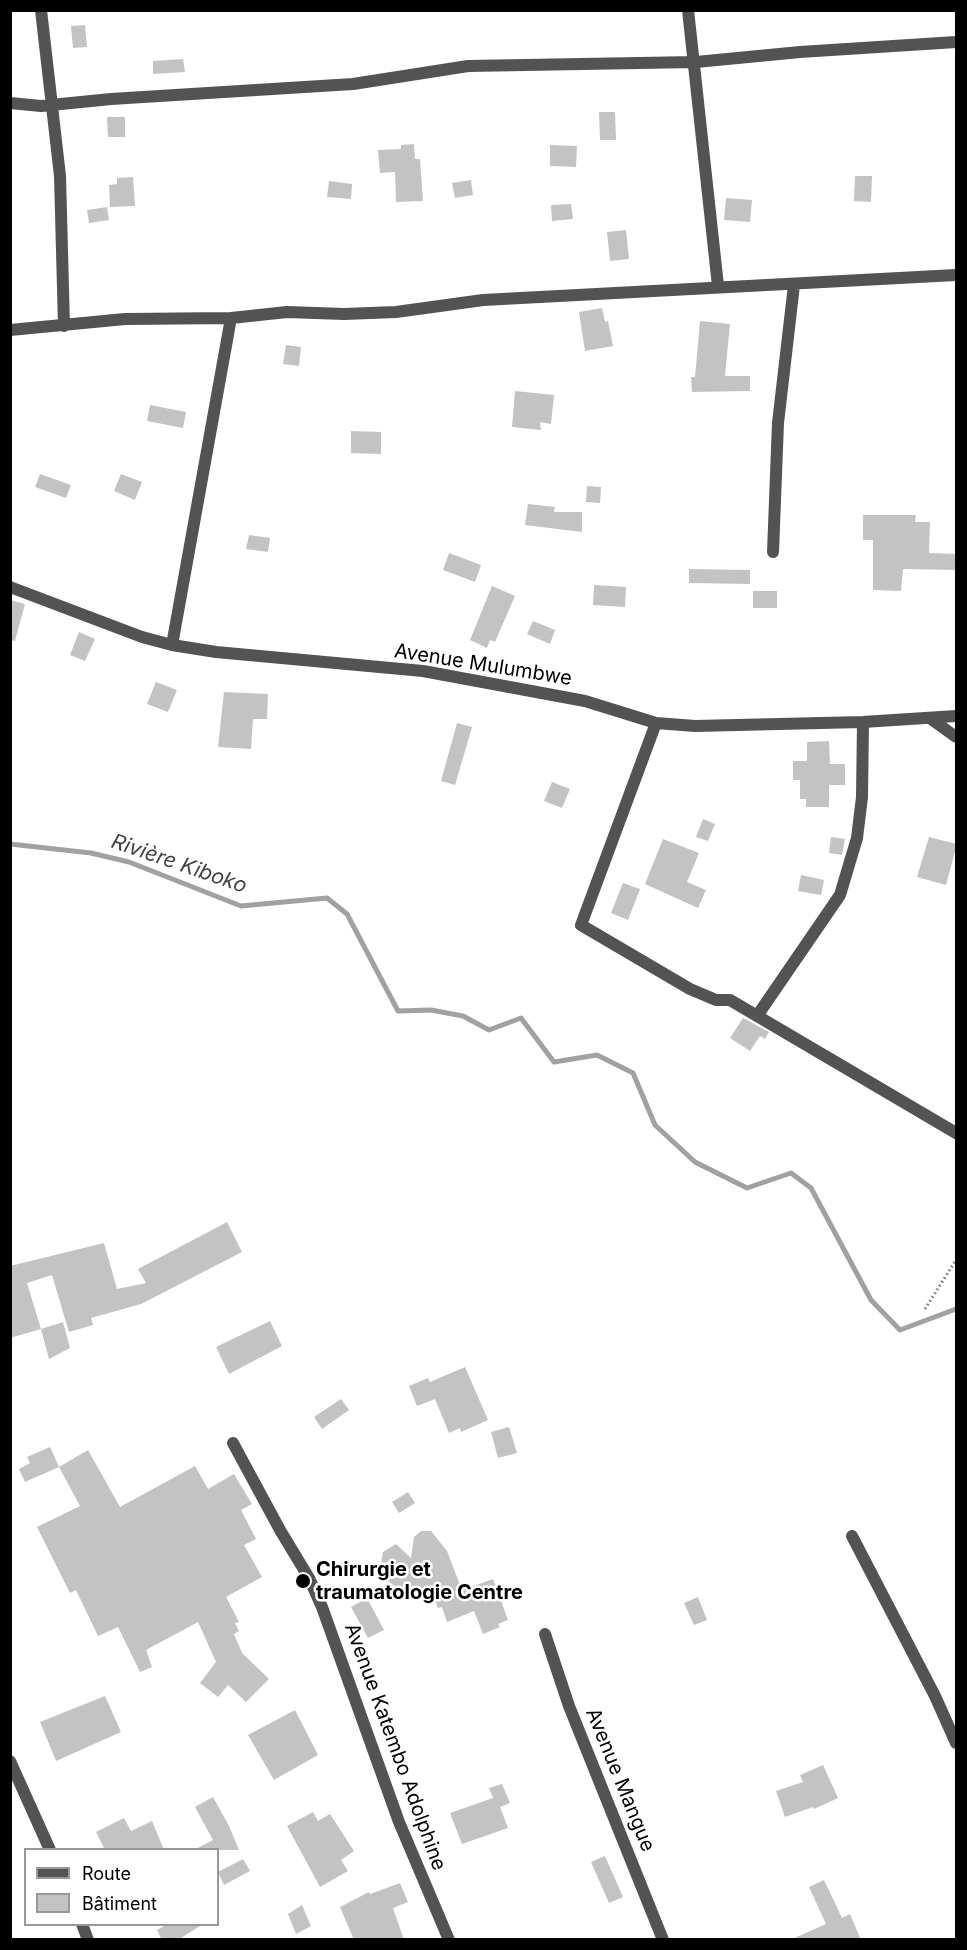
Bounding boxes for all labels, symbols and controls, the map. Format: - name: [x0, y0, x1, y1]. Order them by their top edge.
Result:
- street label: Avenue Mulumbwe: [392, 639, 574, 691]
- water label: Rivière Kiboko: [108, 829, 250, 899]
- place label: Chirurgie et traumatologie Centre: [316, 1558, 523, 1605]
- marker: Chirurgie et traumatologie Centre: [294, 1572, 312, 1590]
- street label: Avenue Katembo Adolphine: [339, 1620, 451, 1874]
- street label: Avenue Mangue: [580, 1705, 660, 1855]
- legend: [24, 1848, 219, 1926]
- text: Route: [82, 1863, 131, 1884]
- text: Bâtiment: [82, 1893, 157, 1914]

